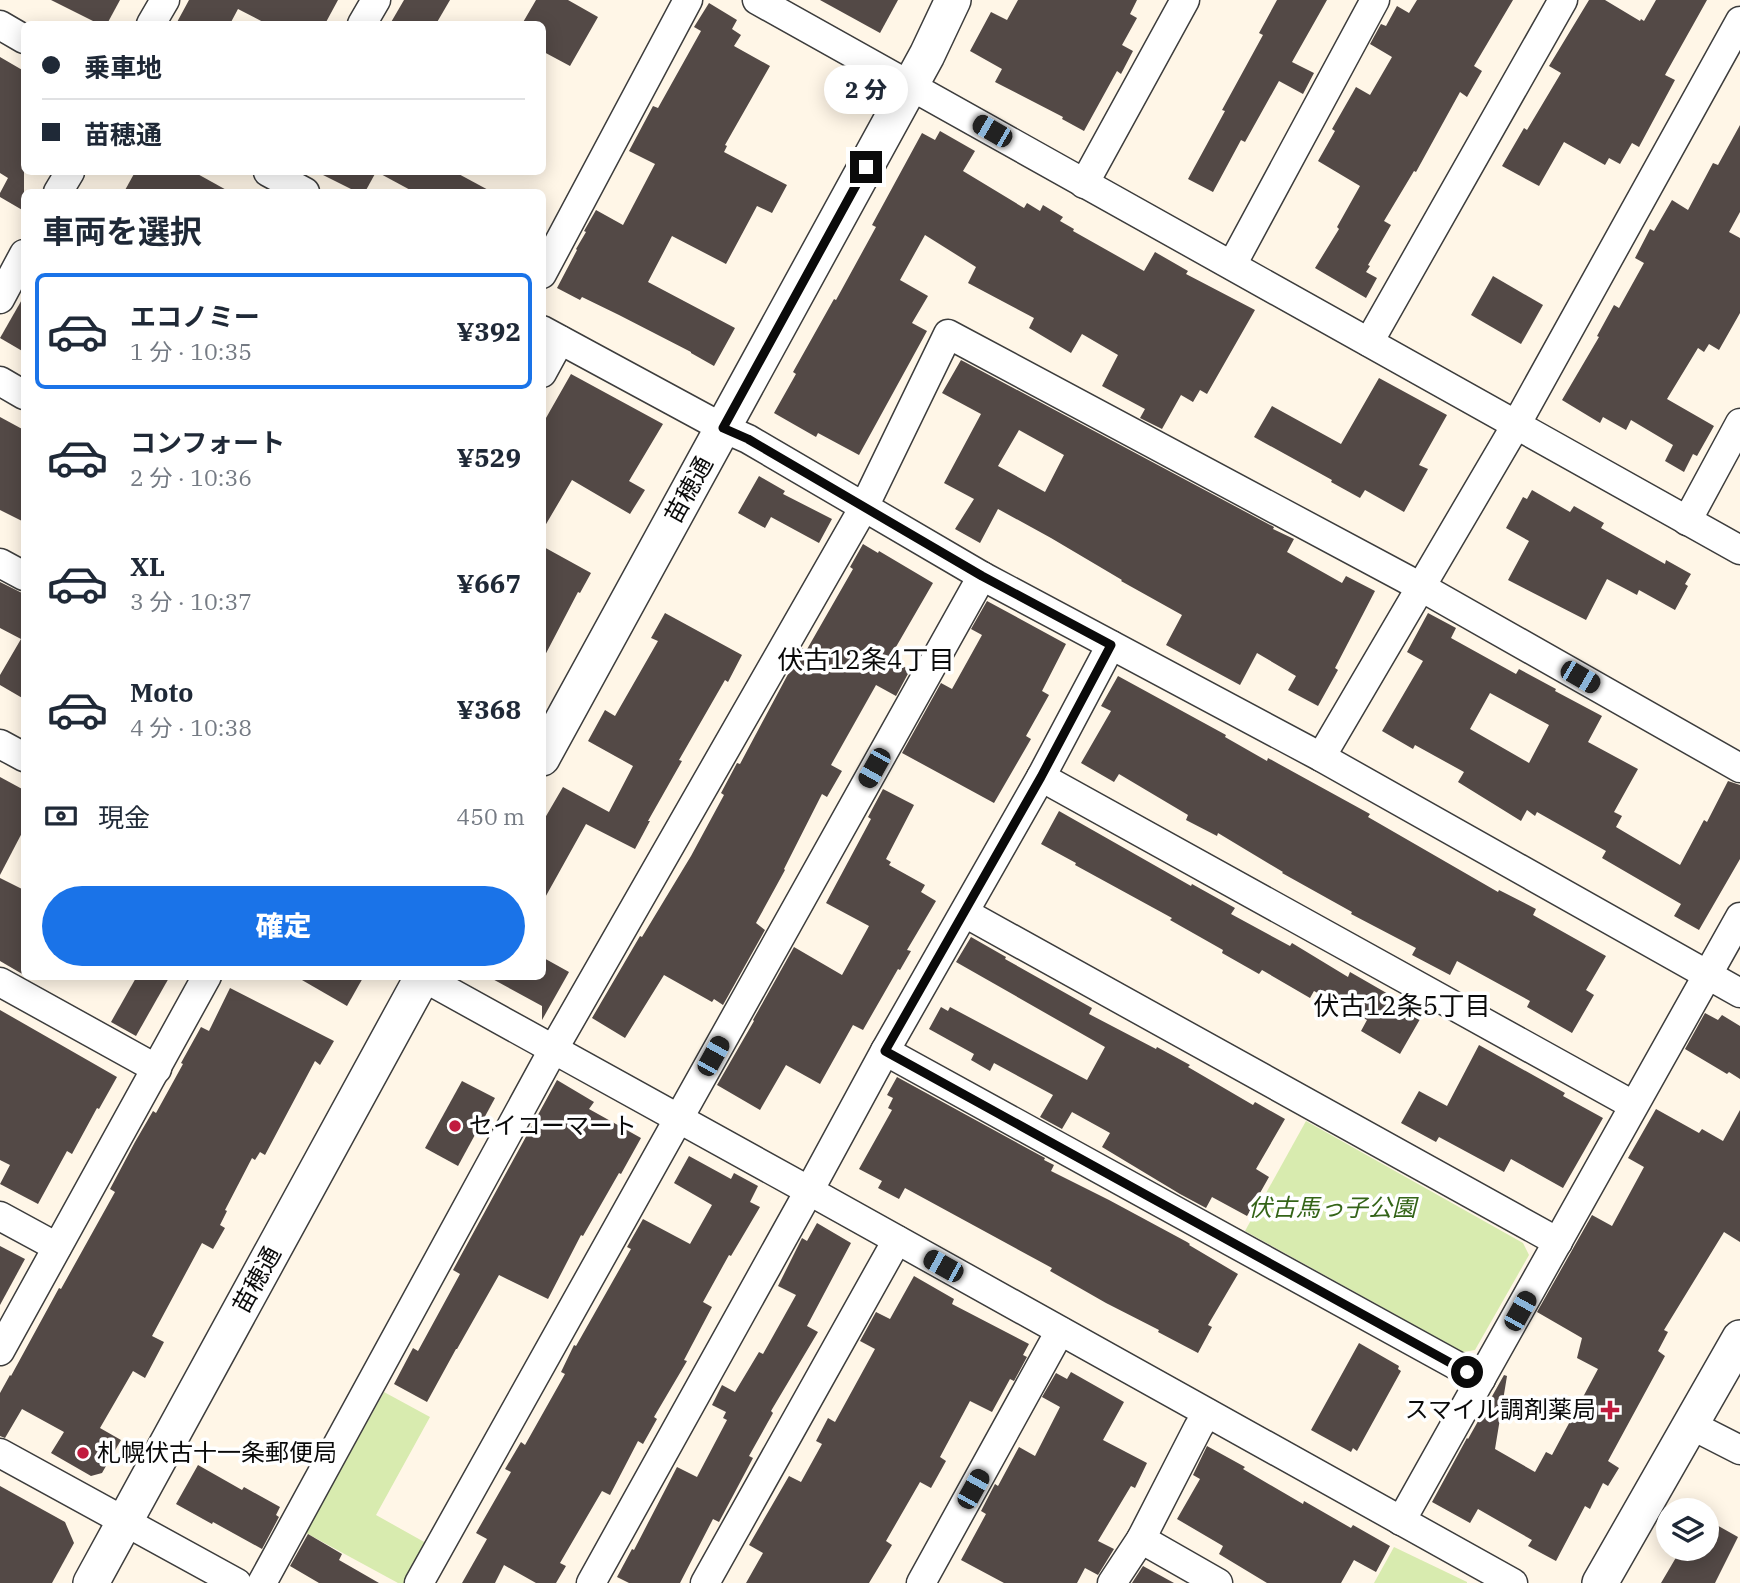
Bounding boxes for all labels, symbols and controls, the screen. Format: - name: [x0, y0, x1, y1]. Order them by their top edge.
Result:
- text: 乗車地: [84, 50, 162, 84]
- callout: 2 分: [824, 66, 908, 114]
- text: 2 分: [845, 74, 887, 104]
- car: [969, 111, 1016, 151]
- text: 苗穂通: [84, 117, 162, 151]
- route end: [850, 151, 882, 183]
- text: 車両を選択: [42, 210, 202, 252]
- text: エコノミー: [130, 299, 260, 333]
- icon: car: [46, 300, 109, 363]
- text: ¥392: [456, 314, 521, 348]
- text: 1 分 · 10:35: [130, 336, 252, 366]
- text: コンフォート: [130, 425, 285, 459]
- icon: car: [46, 426, 109, 489]
- text: ¥529: [456, 440, 521, 474]
- street label: 苗穂通: [657, 450, 720, 529]
- text: 2 分 · 10:36: [130, 462, 252, 492]
- text: XL: [130, 549, 165, 583]
- icon: car: [46, 552, 109, 615]
- text: ¥667: [456, 566, 521, 600]
- text: 3 分 · 10:37: [130, 586, 252, 616]
- district label: 伏古12条4丁目: [778, 642, 954, 676]
- car: [1557, 657, 1604, 697]
- text: Moto: [130, 675, 193, 709]
- icon: car: [46, 678, 109, 741]
- text: ¥368: [456, 692, 521, 726]
- text: 4 分 · 10:38: [130, 712, 252, 742]
- car: [855, 745, 894, 791]
- icon: cash: [42, 797, 80, 835]
- text: 現金: [98, 800, 150, 834]
- text: 450 m: [456, 801, 525, 831]
- button: 確定: [42, 886, 525, 966]
- district label: 伏古12条5丁目: [1314, 988, 1490, 1022]
- car: [694, 1033, 733, 1079]
- place label: セイコーマート: [469, 1109, 637, 1141]
- marker: セイコーマート: [447, 1118, 463, 1134]
- park label: 伏古馬っ子公園: [1248, 1191, 1419, 1223]
- street label: 苗穂通: [225, 1240, 288, 1319]
- car: [920, 1247, 967, 1285]
- car: [1501, 1288, 1540, 1334]
- route start: [1451, 1356, 1483, 1388]
- place label: スマイル調剤薬局: [1405, 1393, 1596, 1425]
- marker: スマイル調剤薬局: [1602, 1402, 1618, 1418]
- place label: 札幌伏古十一条郵便局: [97, 1436, 337, 1468]
- marker: 札幌伏古十一条郵便局: [75, 1445, 91, 1461]
- car: [954, 1466, 993, 1512]
- map controls: [1656, 1498, 1719, 1561]
- button: layers: [1656, 1498, 1719, 1561]

